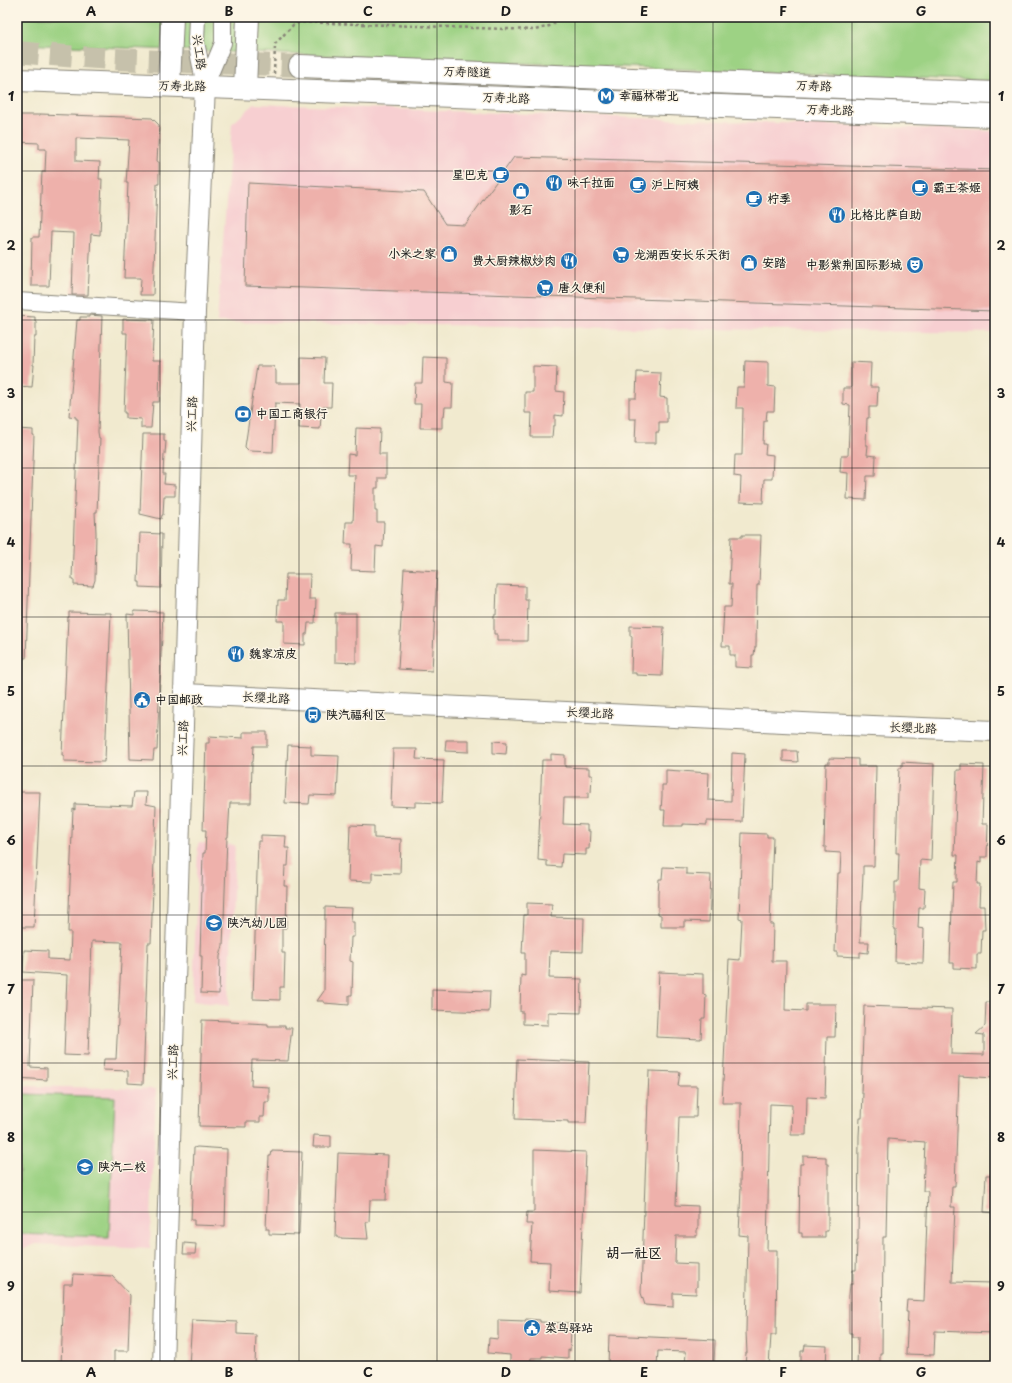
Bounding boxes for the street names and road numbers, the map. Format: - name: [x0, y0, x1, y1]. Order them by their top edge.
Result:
- street label: 兴工路: [189, 33, 211, 71]
- street label: 万寿隧道: [443, 61, 491, 81]
- street label: 万寿路: [796, 75, 832, 95]
- street label: 万寿北路: [158, 76, 206, 94]
- street label: 万寿北路: [482, 87, 530, 107]
- street label: 万寿北路: [806, 99, 854, 119]
- street label: 兴工路: [181, 396, 201, 432]
- street label: 长缨北路: [242, 687, 290, 707]
- street label: 长缨北路: [566, 702, 614, 722]
- street label: 长缨北路: [889, 717, 937, 737]
- street label: 兴工路: [172, 720, 192, 756]
- street label: 兴工路: [162, 1044, 182, 1080]

